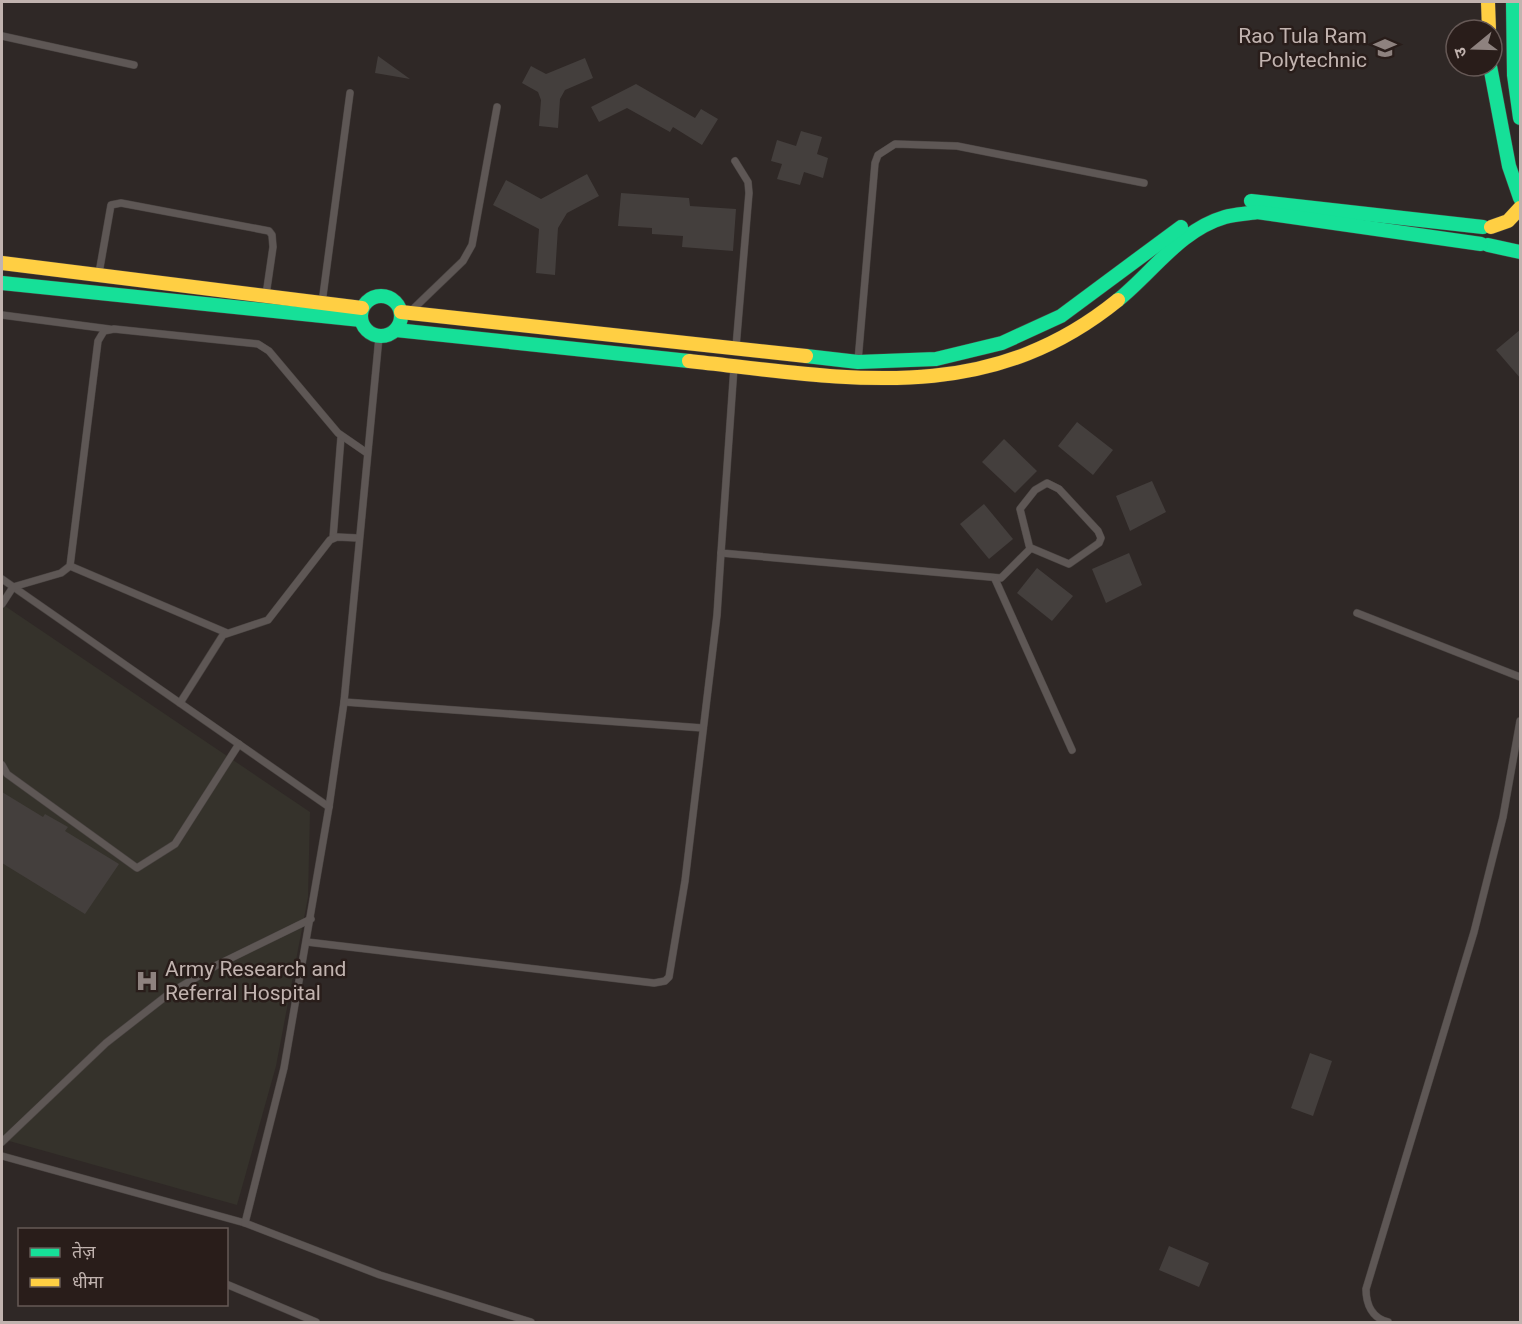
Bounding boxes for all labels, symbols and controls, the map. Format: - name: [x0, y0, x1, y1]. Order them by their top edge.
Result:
- north arrow: [1444, 18, 1504, 78]
- place label: Rao Tula Ram Polytechnic: [1238, 24, 1367, 72]
- school or university icon: Rao Tula Ram Polytechnic: [1372, 35, 1398, 61]
- text: उ: [1450, 45, 1471, 60]
- place label: Army Research and Referral Hospital: [165, 957, 346, 1005]
- hospital icon: Army Research and Referral Hospital: [134, 968, 160, 994]
- legend: [18, 1228, 228, 1306]
- text: तेज़: [72, 1241, 96, 1262]
- text: धीमा: [72, 1271, 103, 1292]

